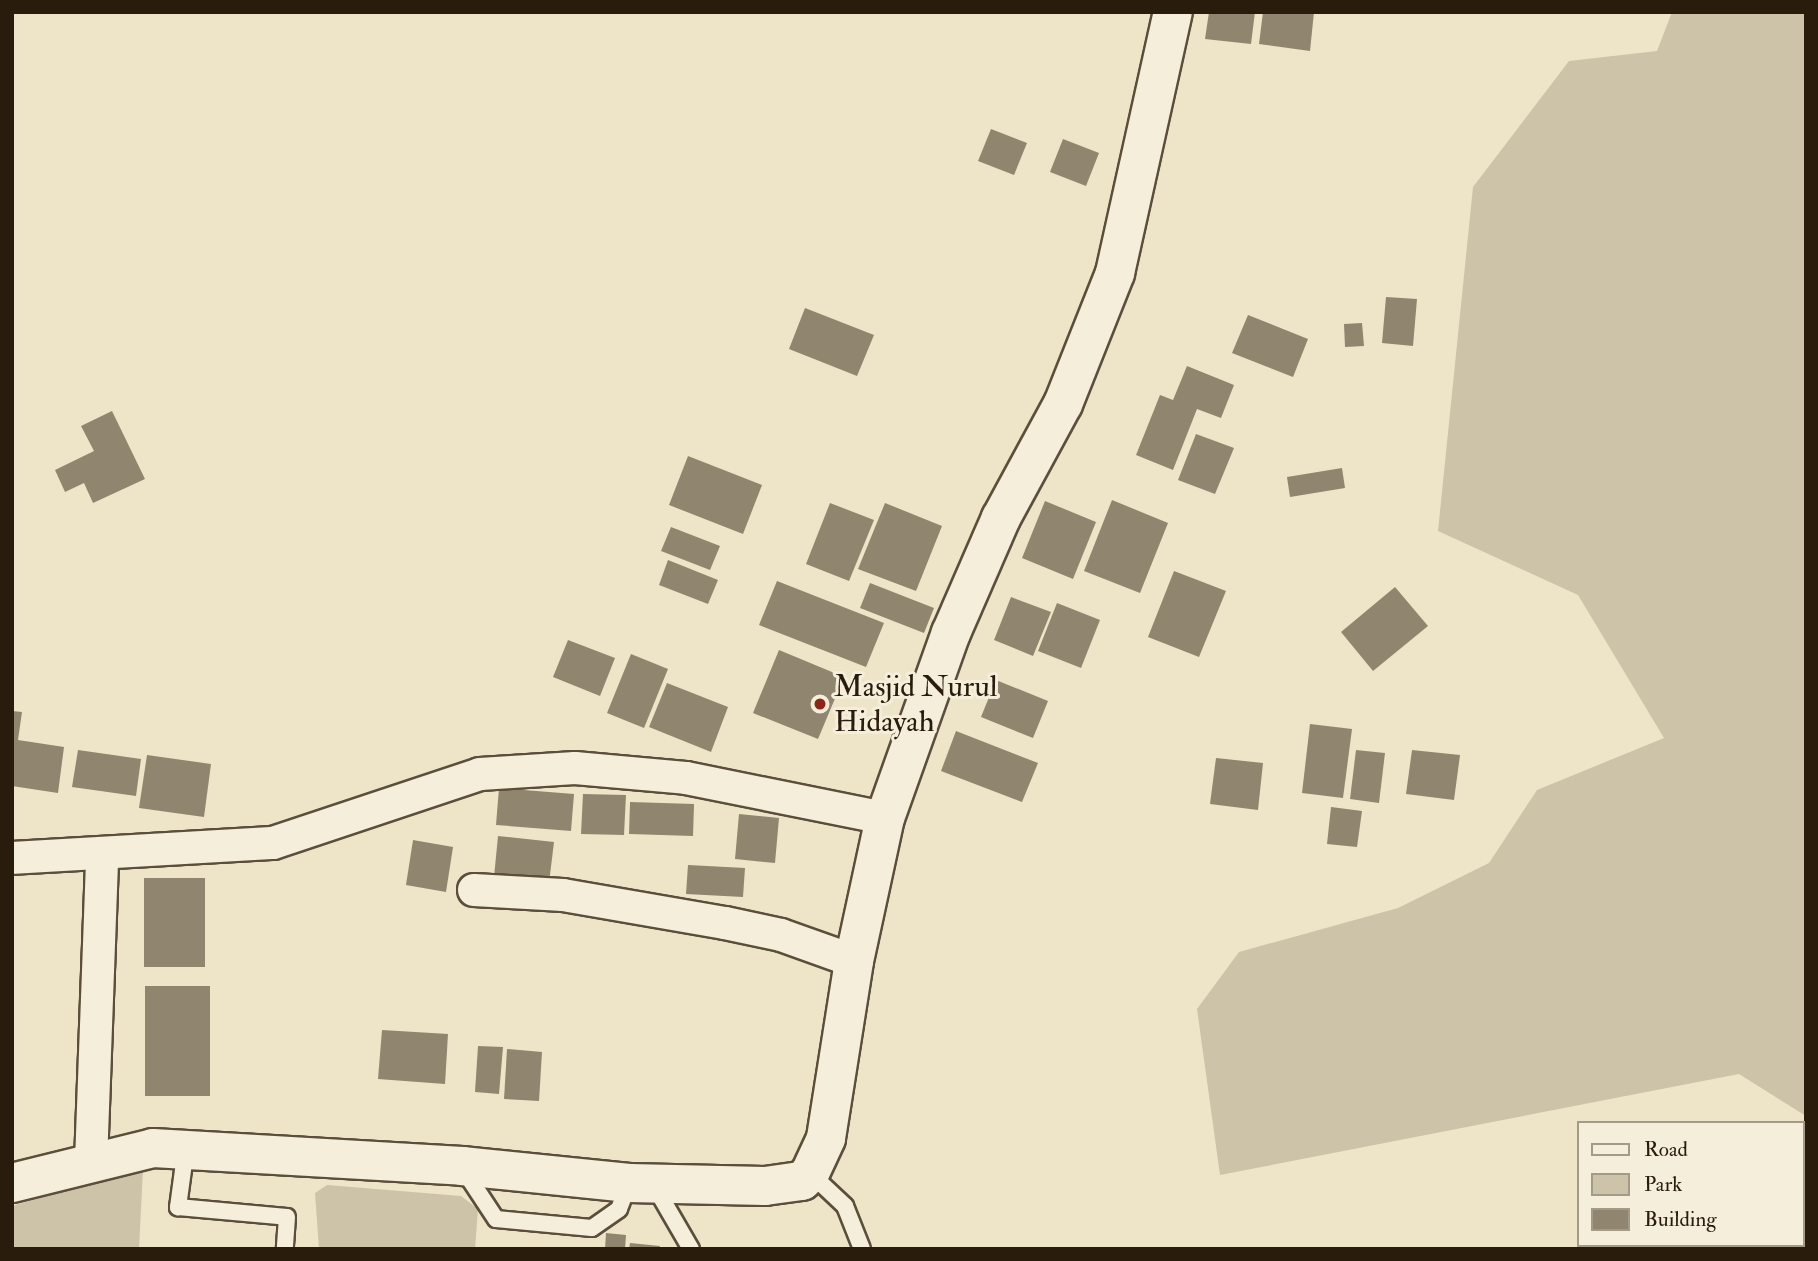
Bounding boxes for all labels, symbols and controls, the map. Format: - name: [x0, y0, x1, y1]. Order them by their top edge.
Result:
- place label: Masjid Nurul Hidayah: [834, 669, 997, 740]
- marker: Masjid Nurul Hidayah: [812, 696, 828, 712]
- legend: [1576, 1121, 1804, 1247]
- text: Road: [1644, 1136, 1688, 1163]
- text: Park: [1644, 1171, 1682, 1198]
- text: Building: [1644, 1206, 1717, 1233]

